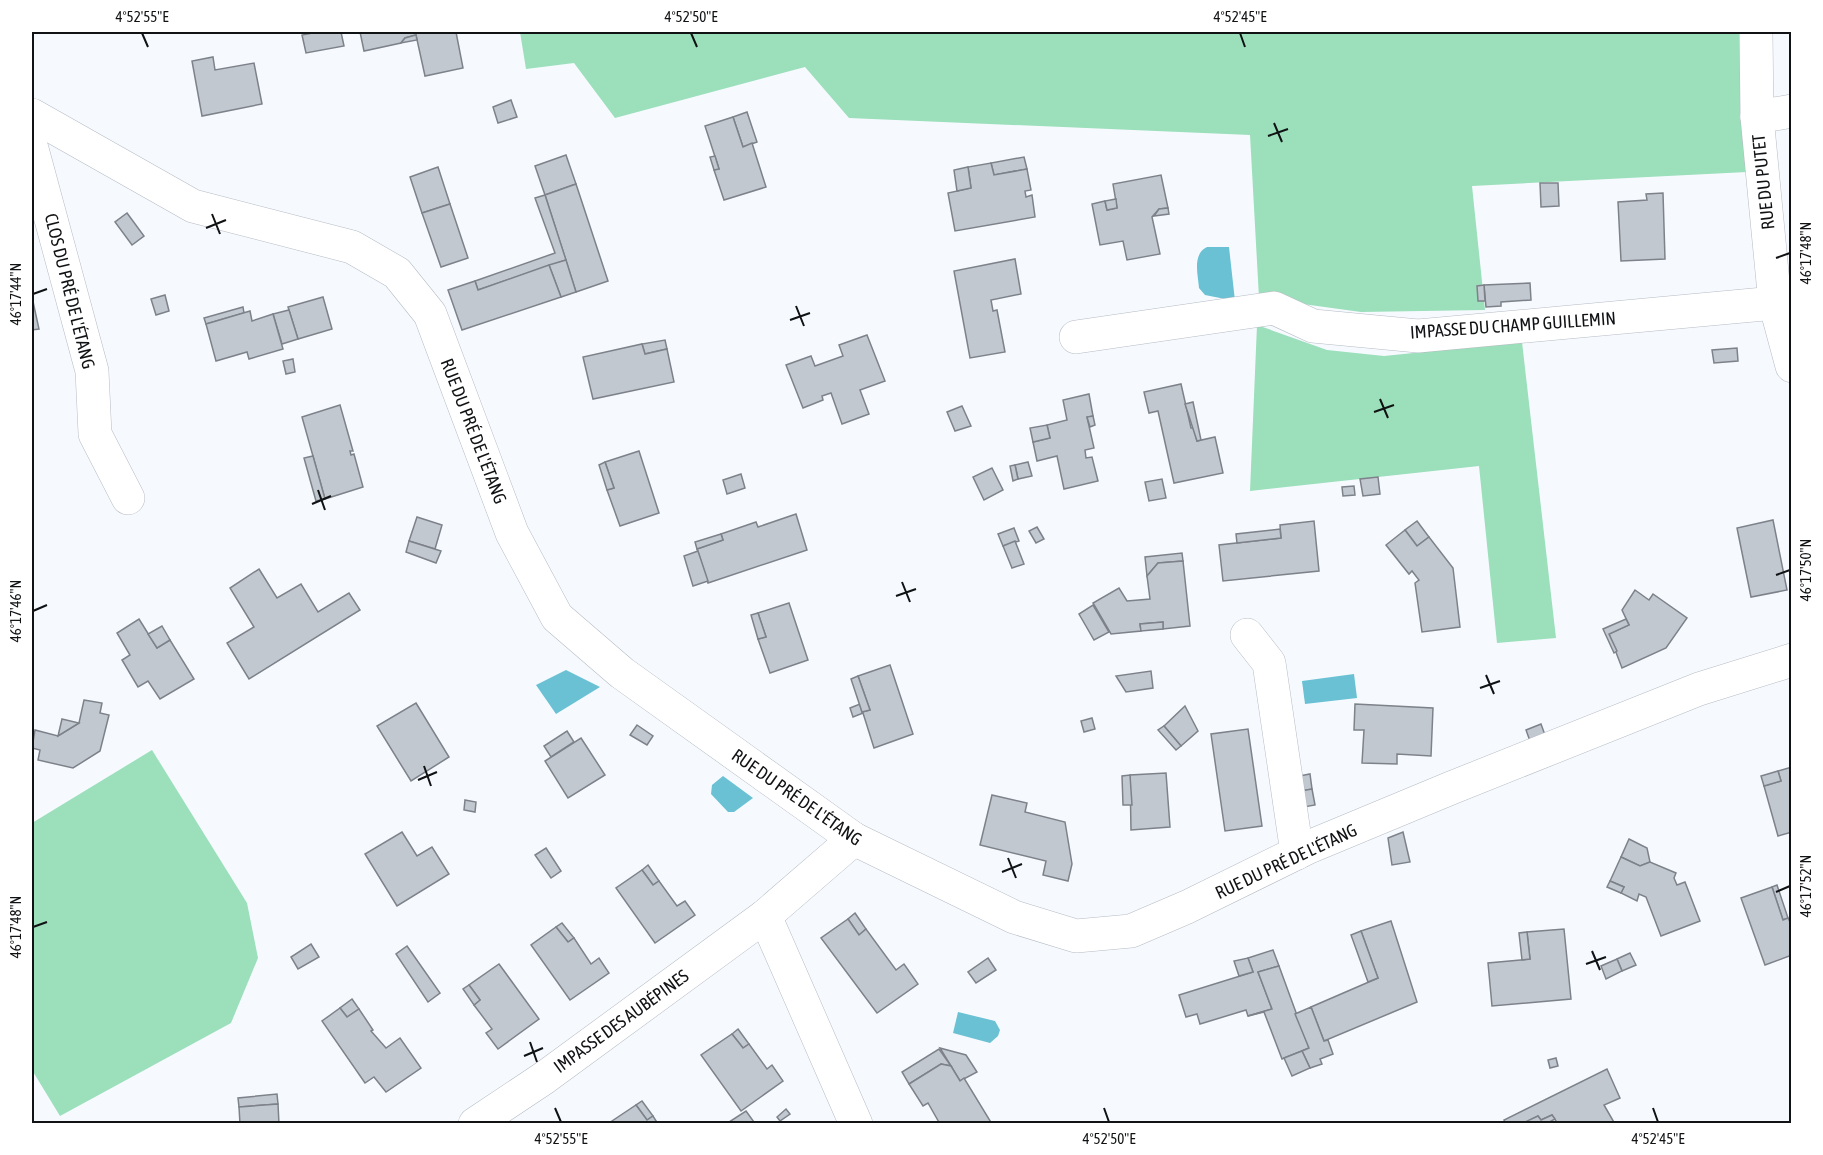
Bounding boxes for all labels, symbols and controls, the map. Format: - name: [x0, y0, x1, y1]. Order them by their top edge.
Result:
- text: 4°52'55"E: [115, 8, 169, 25]
- text: 4°52'50"E: [664, 8, 718, 25]
- text: 4°52'45"E: [1213, 8, 1267, 25]
- street label: RUE DU PUTET: [1748, 133, 1778, 231]
- street label: CLOS DU PRÉ DE L'ÉTANG: [41, 211, 99, 371]
- text: 46°17'48"N: [1797, 222, 1814, 284]
- text: 46°17'44"N: [7, 263, 24, 325]
- street label: IMPASSE DU CHAMP GUILLEMIN: [1409, 307, 1617, 343]
- street label: RUE DU PRÉ DE L'ÉTANG: [437, 355, 511, 507]
- text: 46°17'50"N: [1797, 539, 1814, 601]
- text: 46°17'46"N: [7, 580, 24, 642]
- street label: RUE DU PRÉ DE L'ÉTANG: [728, 744, 866, 850]
- street label: RUE DU PRÉ DE L'ÉTANG: [1212, 819, 1360, 903]
- text: 46°17'52"N: [1797, 855, 1814, 917]
- text: 46°17'48"N: [7, 896, 24, 958]
- street label: IMPASSE DES AUBÉPINES: [550, 965, 693, 1077]
- text: 4°52'55"E: [534, 1130, 588, 1147]
- text: 4°52'50"E: [1082, 1130, 1136, 1147]
- text: 4°52'45"E: [1631, 1130, 1685, 1147]

